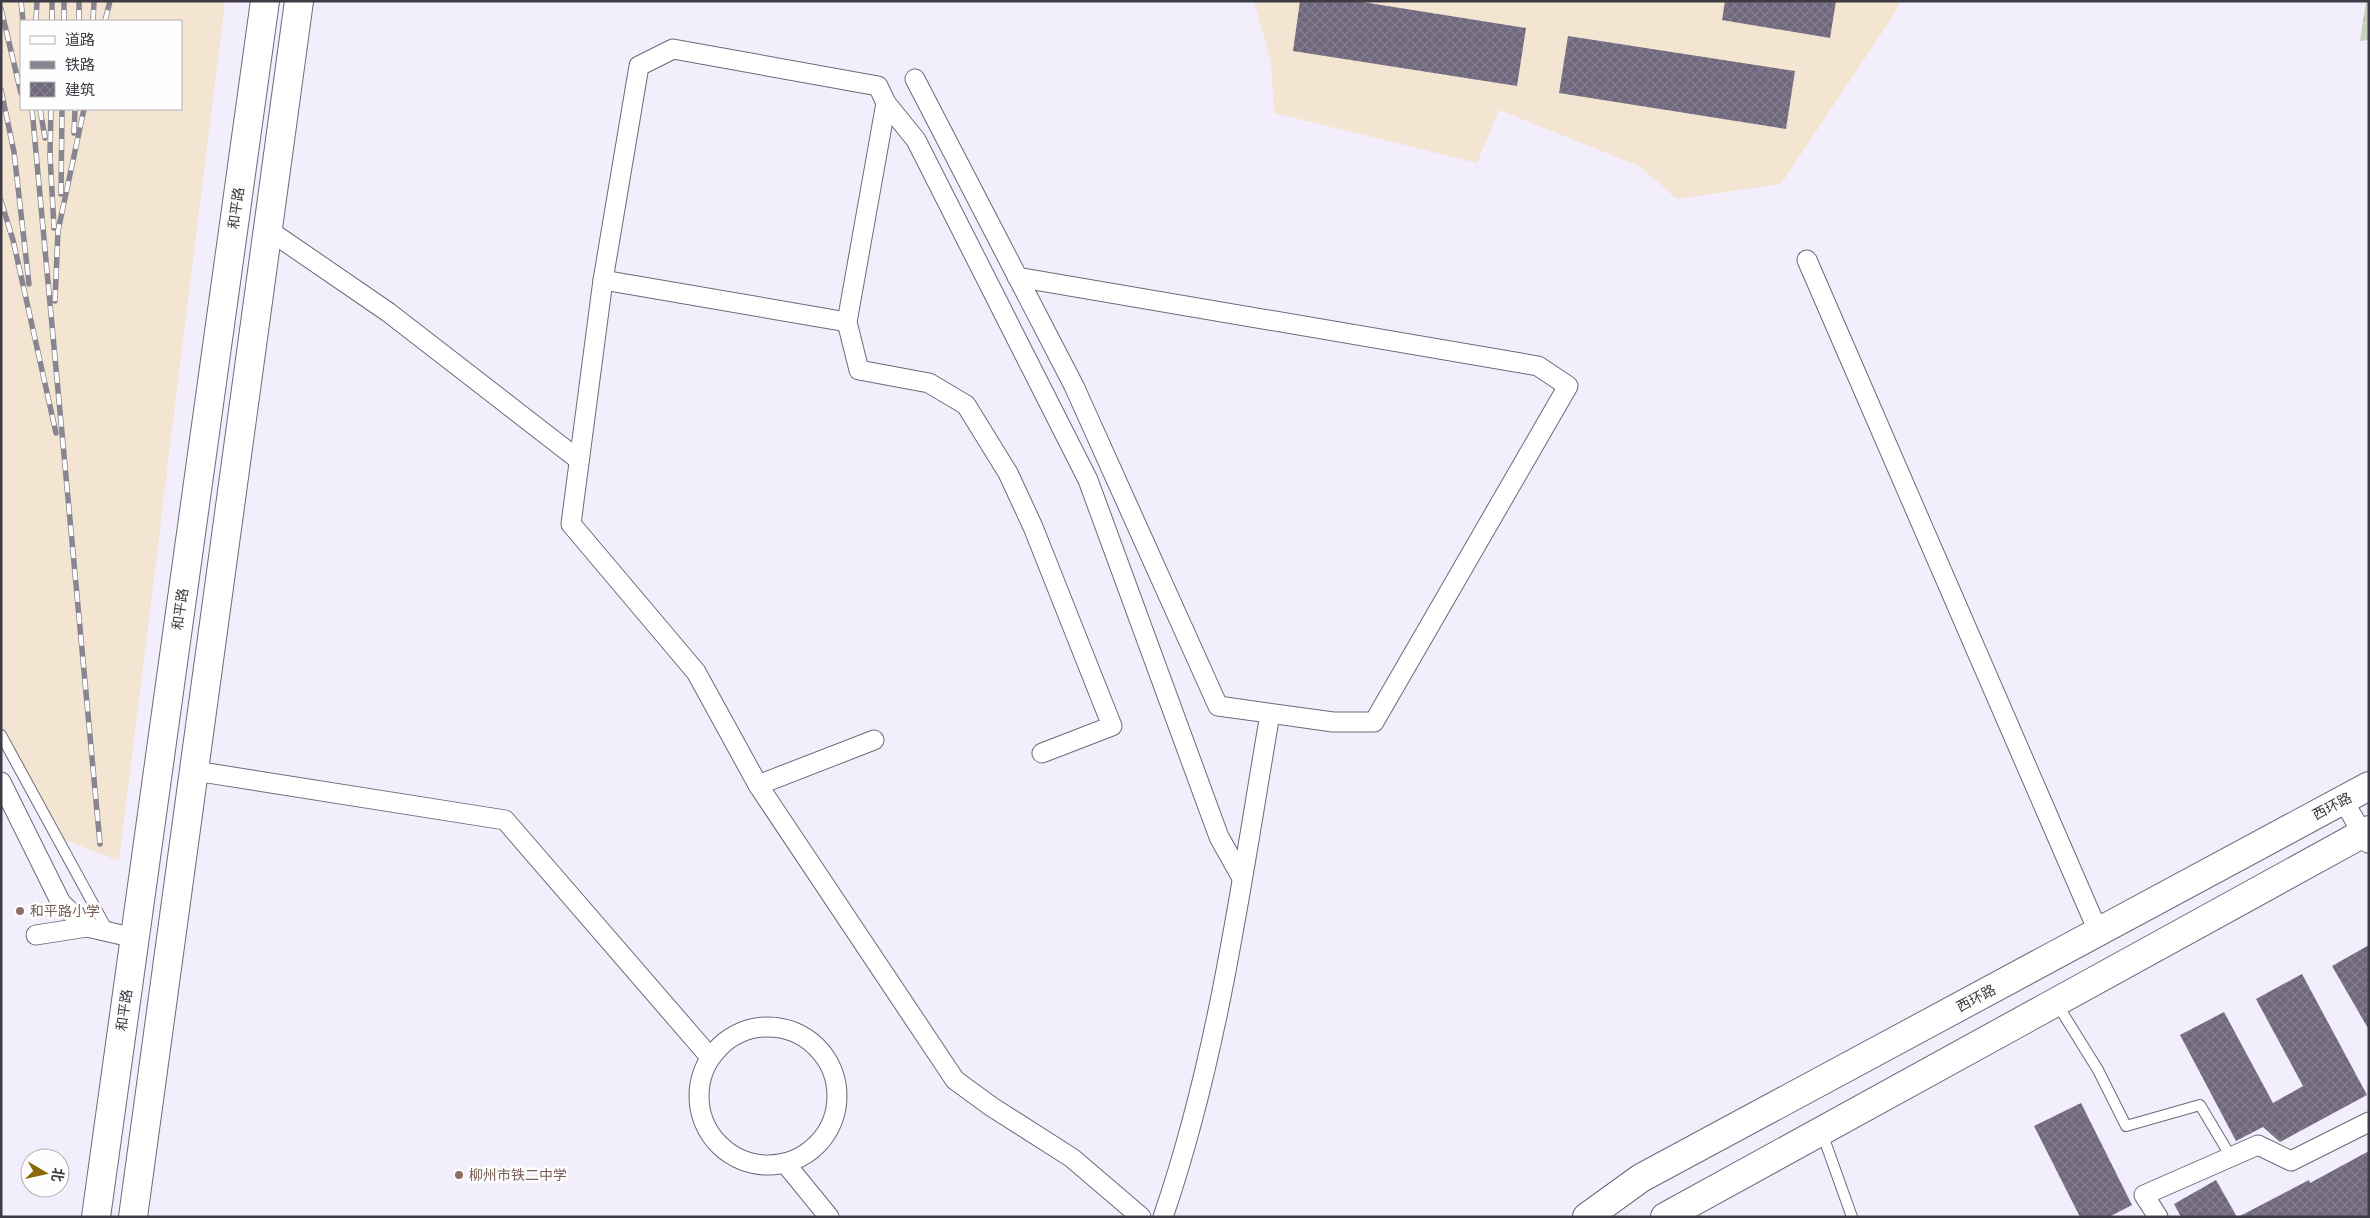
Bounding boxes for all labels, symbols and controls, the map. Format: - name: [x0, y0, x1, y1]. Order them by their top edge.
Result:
- legend: [20, 20, 182, 110]
- text: 道路: [65, 31, 95, 49]
- text: 铁路: [65, 56, 95, 74]
- text: 建筑: [65, 81, 95, 99]
- street label: 和平路: [225, 186, 247, 230]
- street label: 和平路: [169, 587, 191, 631]
- street label: 西环路: [2310, 789, 2354, 823]
- place label: 和平路小学: [30, 903, 100, 919]
- marker: 和平路小学: [14, 905, 26, 917]
- street label: 西环路: [1954, 981, 1998, 1015]
- street label: 和平路: [113, 988, 135, 1032]
- north arrow: [20, 1148, 70, 1198]
- text: 北: [49, 1167, 67, 1183]
- place label: 柳州市铁二中学: [469, 1167, 567, 1183]
- marker: 柳州市铁二中学: [453, 1169, 465, 1181]

